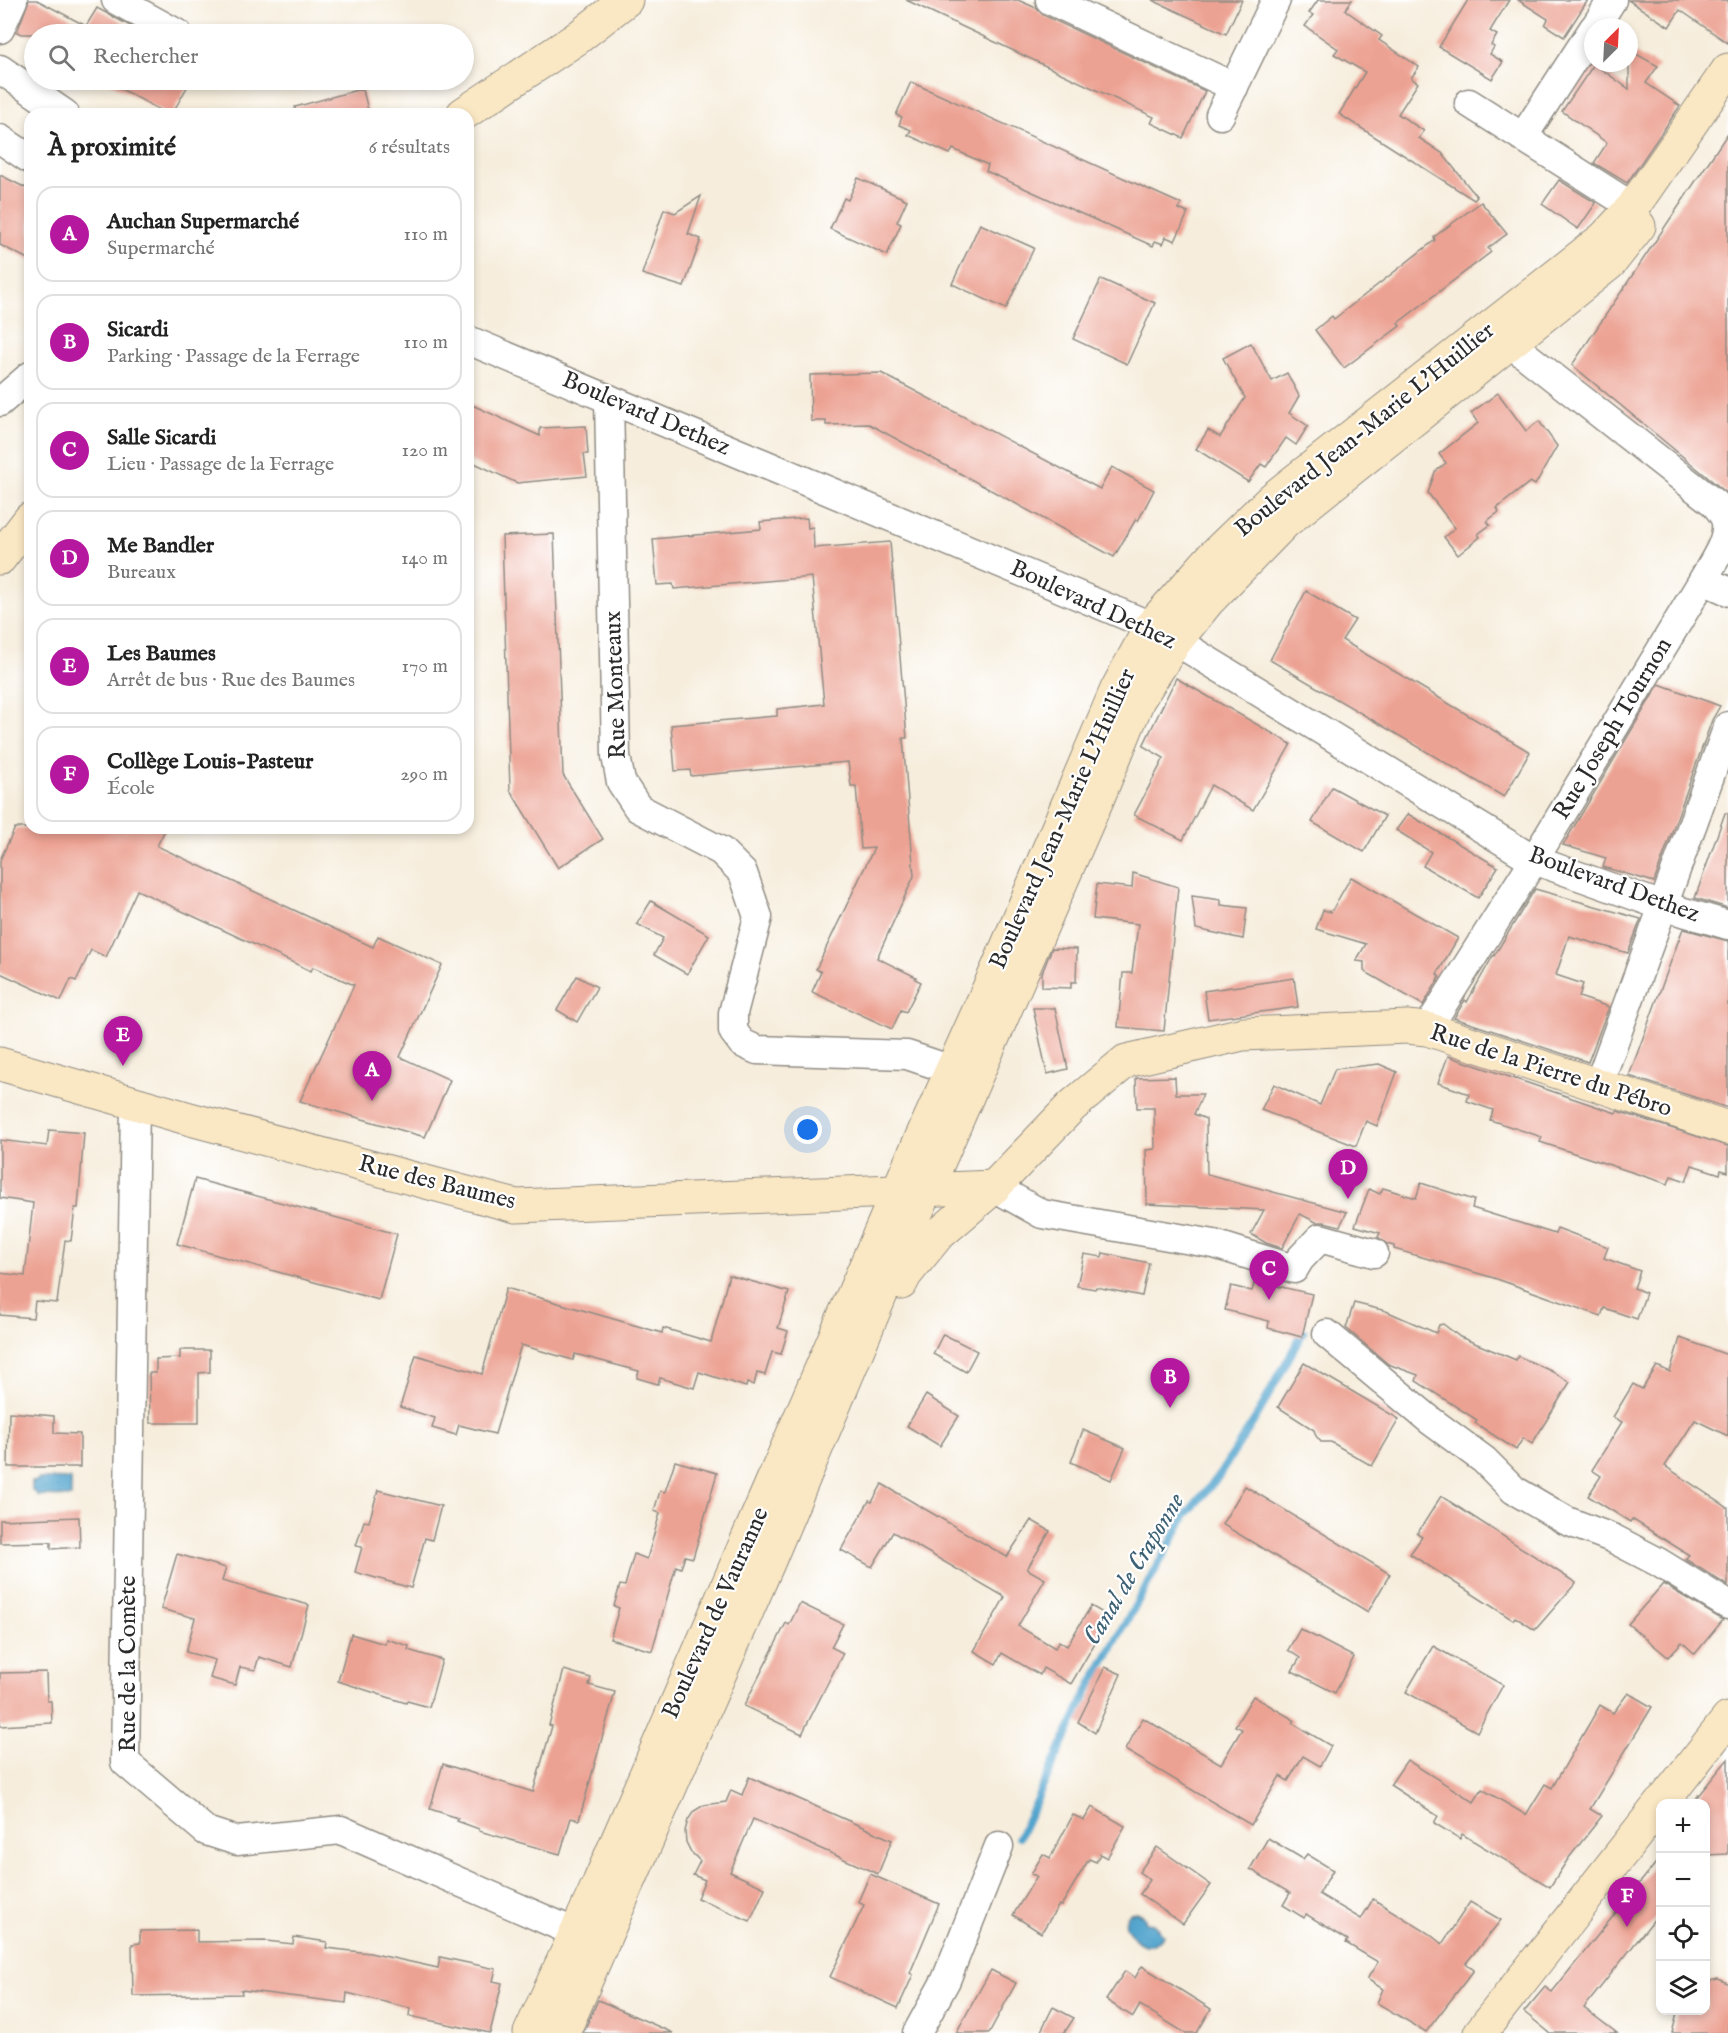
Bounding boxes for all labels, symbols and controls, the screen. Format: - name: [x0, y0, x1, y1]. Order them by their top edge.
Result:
- north arrow: [1584, 18, 1638, 72]
- search box: [24, 24, 474, 90]
- icon: search: [45, 41, 78, 74]
- text: Rechercher: [93, 43, 198, 71]
- text: À proximité: [48, 131, 176, 164]
- text: 6 résultats: [368, 135, 450, 160]
- text: Auchan Supermarché: [107, 208, 299, 236]
- text: A: [63, 222, 76, 247]
- text: 110 m: [404, 222, 448, 247]
- text: Supermarché: [107, 236, 215, 261]
- street label: Boulevard Jean-Marie L'Huillier: [1229, 315, 1501, 545]
- text: Sicardi: [107, 316, 169, 344]
- text: B: [63, 330, 76, 355]
- text: 110 m: [404, 330, 448, 355]
- text: Parking · Passage de la Ferrage: [107, 344, 360, 369]
- street label: Boulevard Dethez: [557, 365, 735, 463]
- text: Salle Sicardi: [107, 424, 216, 452]
- text: C: [62, 438, 77, 463]
- text: 120 m: [402, 438, 448, 463]
- text: Lieu · Passage de la Ferrage: [107, 452, 334, 477]
- text: Me Bandler: [107, 532, 214, 560]
- text: D: [61, 546, 78, 571]
- text: 140 m: [401, 546, 448, 571]
- street label: Boulevard Dethez: [1005, 553, 1181, 657]
- text: Bureaux: [107, 560, 176, 585]
- street label: Rue Monteaux: [598, 610, 634, 760]
- street label: Rue Joseph Tournon: [1546, 632, 1680, 826]
- text: Les Baumes: [107, 640, 216, 668]
- text: E: [63, 654, 76, 679]
- text: 170 m: [402, 654, 448, 679]
- street label: Boulevard Jean-Marie L'Huillier: [983, 664, 1143, 974]
- text: Arrêt de bus · Rue des Baumes: [107, 668, 355, 693]
- text: Collège Louis-Pasteur: [107, 748, 313, 776]
- text: F: [63, 762, 76, 787]
- text: 290 m: [400, 762, 448, 787]
- text: École: [107, 776, 155, 801]
- street label: Boulevard Dethez: [1524, 840, 1704, 930]
- pin: E: [104, 1016, 142, 1066]
- street label: Rue de la Pierre du Pébro: [1426, 1017, 1676, 1125]
- pin: A: [352, 1052, 392, 1101]
- your location: [793, 1115, 822, 1144]
- street label: Rue des Baumes: [355, 1148, 519, 1218]
- pin: D: [1328, 1150, 1368, 1199]
- pin: C: [1250, 1250, 1288, 1300]
- pin: B: [1150, 1358, 1190, 1408]
- water label: Canal de Craponne: [1076, 1487, 1193, 1651]
- street label: Boulevard de Vauranne: [655, 1502, 777, 1724]
- street label: Rue de la Comète: [113, 1576, 144, 1752]
- map controls: [1656, 1799, 1710, 2015]
- button: +: [1656, 1799, 1710, 1853]
- button: −: [1656, 1853, 1710, 1907]
- pin: F: [1608, 1878, 1646, 1927]
- button: locate: [1656, 1907, 1710, 1961]
- button: layers: [1656, 1961, 1710, 2015]

